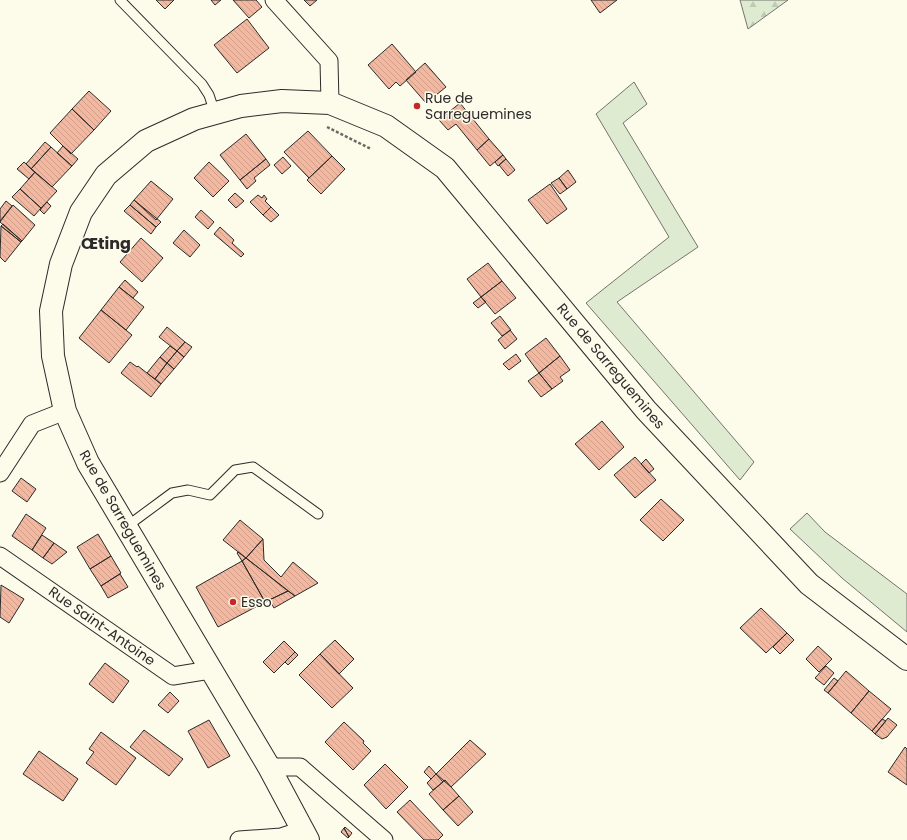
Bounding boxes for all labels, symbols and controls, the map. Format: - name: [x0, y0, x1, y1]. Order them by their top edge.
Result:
- place label: Rue de Sarreguemines: [425, 88, 532, 124]
- marker: Rue de Sarreguemines: [412, 101, 422, 111]
- district label: Œting: [81, 232, 131, 255]
- street label: Rue de Sarreguemines: [552, 299, 670, 433]
- street label: Rue de Sarreguemines: [75, 446, 171, 594]
- street label: Rue Saint-Antoine: [45, 582, 160, 671]
- place label: Esso: [241, 592, 272, 612]
- marker: Esso: [228, 597, 238, 607]

